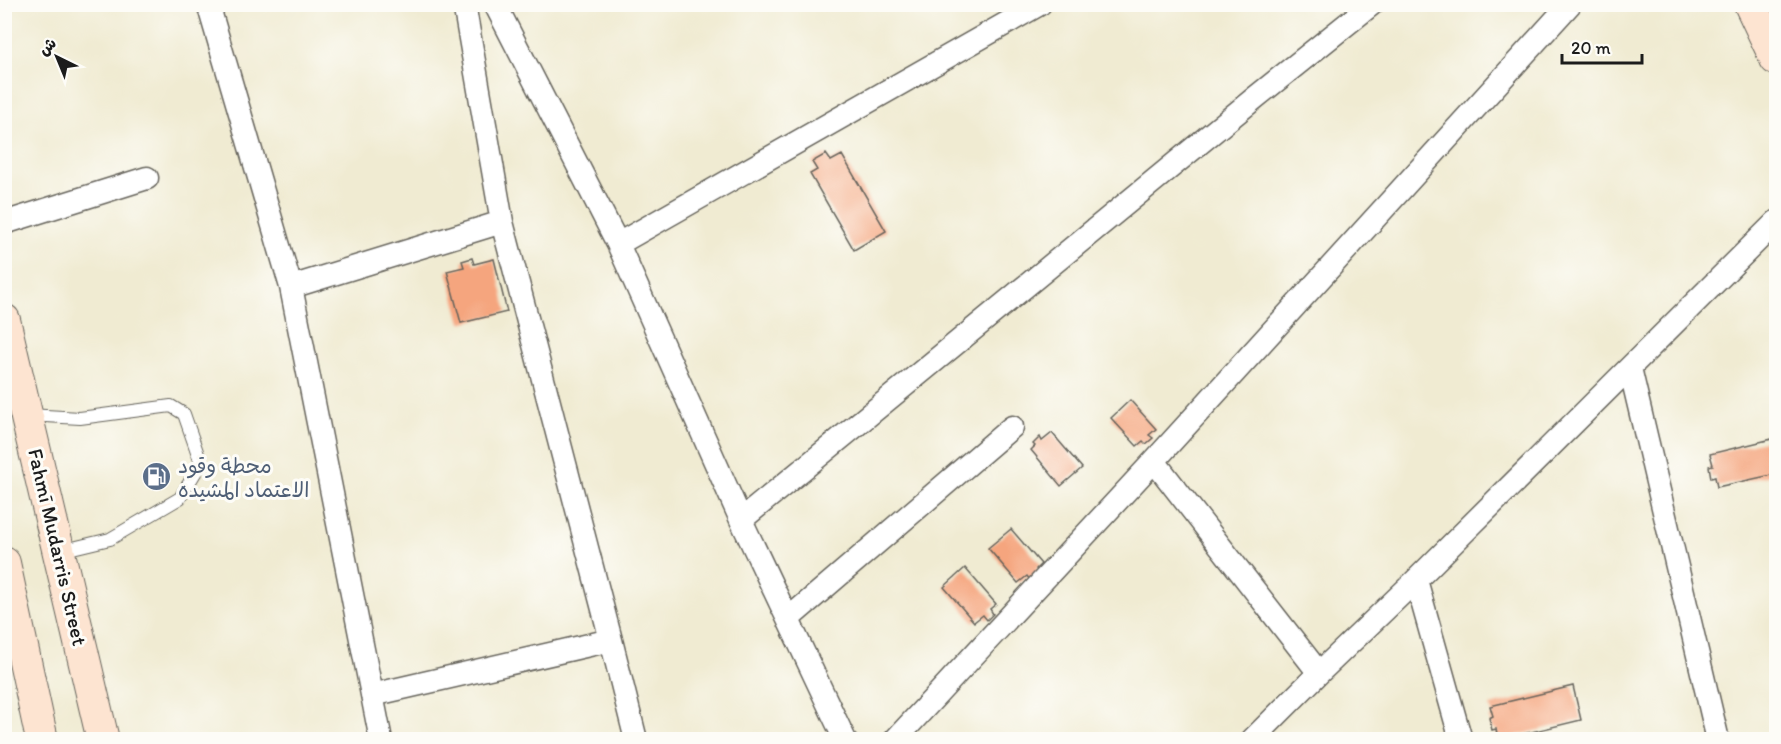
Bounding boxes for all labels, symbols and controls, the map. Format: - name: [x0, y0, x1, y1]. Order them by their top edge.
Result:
- north arrow: [27, 27, 87, 87]
- scale bar: [1562, 27, 1642, 65]
- text: ش: [34, 33, 60, 59]
- text: 20 m: [1571, 37, 1611, 59]
- street label: Fahmī Mudarris Street: [23, 446, 93, 648]
- place label: محطة وقود الاعتماد المشيده: [178, 453, 309, 502]
- fuel station icon: محطة وقود الاعتماد المشيده: [141, 461, 173, 493]

